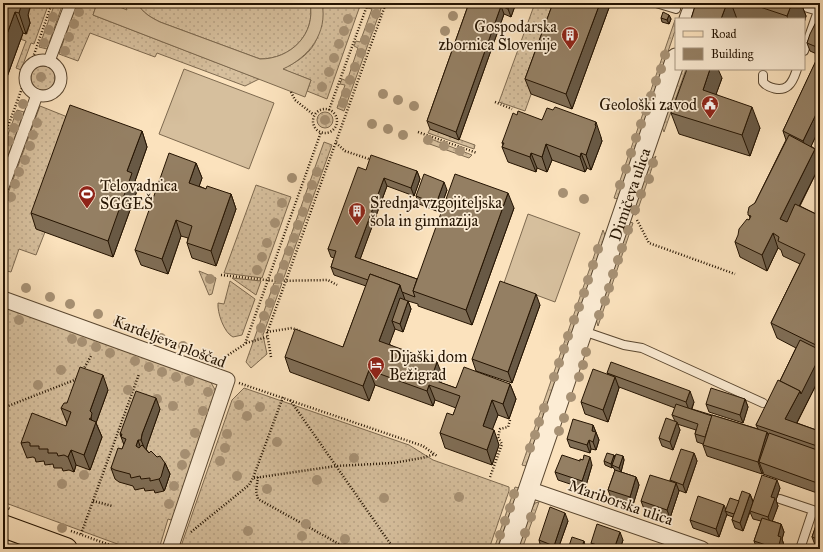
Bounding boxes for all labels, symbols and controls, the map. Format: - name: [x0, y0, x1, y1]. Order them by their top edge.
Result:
- place label: Gospodarska zbornica Slovenije: [438, 17, 557, 54]
- legend: [675, 18, 805, 70]
- building icon: Gospodarska zbornica Slovenije: [560, 25, 580, 50]
- text: Road: [711, 27, 737, 41]
- text: Building: [711, 47, 754, 62]
- public building icon: Geološki zavod: [700, 94, 720, 119]
- place label: Geološki zavod: [599, 95, 697, 114]
- street label: Dimičeva ulica: [605, 145, 655, 243]
- place label: Telovadnica SGGEŠ: [100, 176, 178, 213]
- sports icon: Telovadnica SGGEŠ: [77, 184, 97, 209]
- place label: Srednja vzgojiteljska šola in gimnazija: [370, 193, 502, 231]
- building icon: Srednja vzgojiteljska šola in gimnazija: [347, 201, 367, 226]
- street label: Kardeljeva ploščad: [111, 311, 229, 372]
- place label: Dijaški dom Bežigrad: [389, 347, 468, 385]
- hotel icon: Dijaški dom Bežigrad: [366, 355, 386, 380]
- street label: Mariborska ulica: [566, 476, 676, 529]

